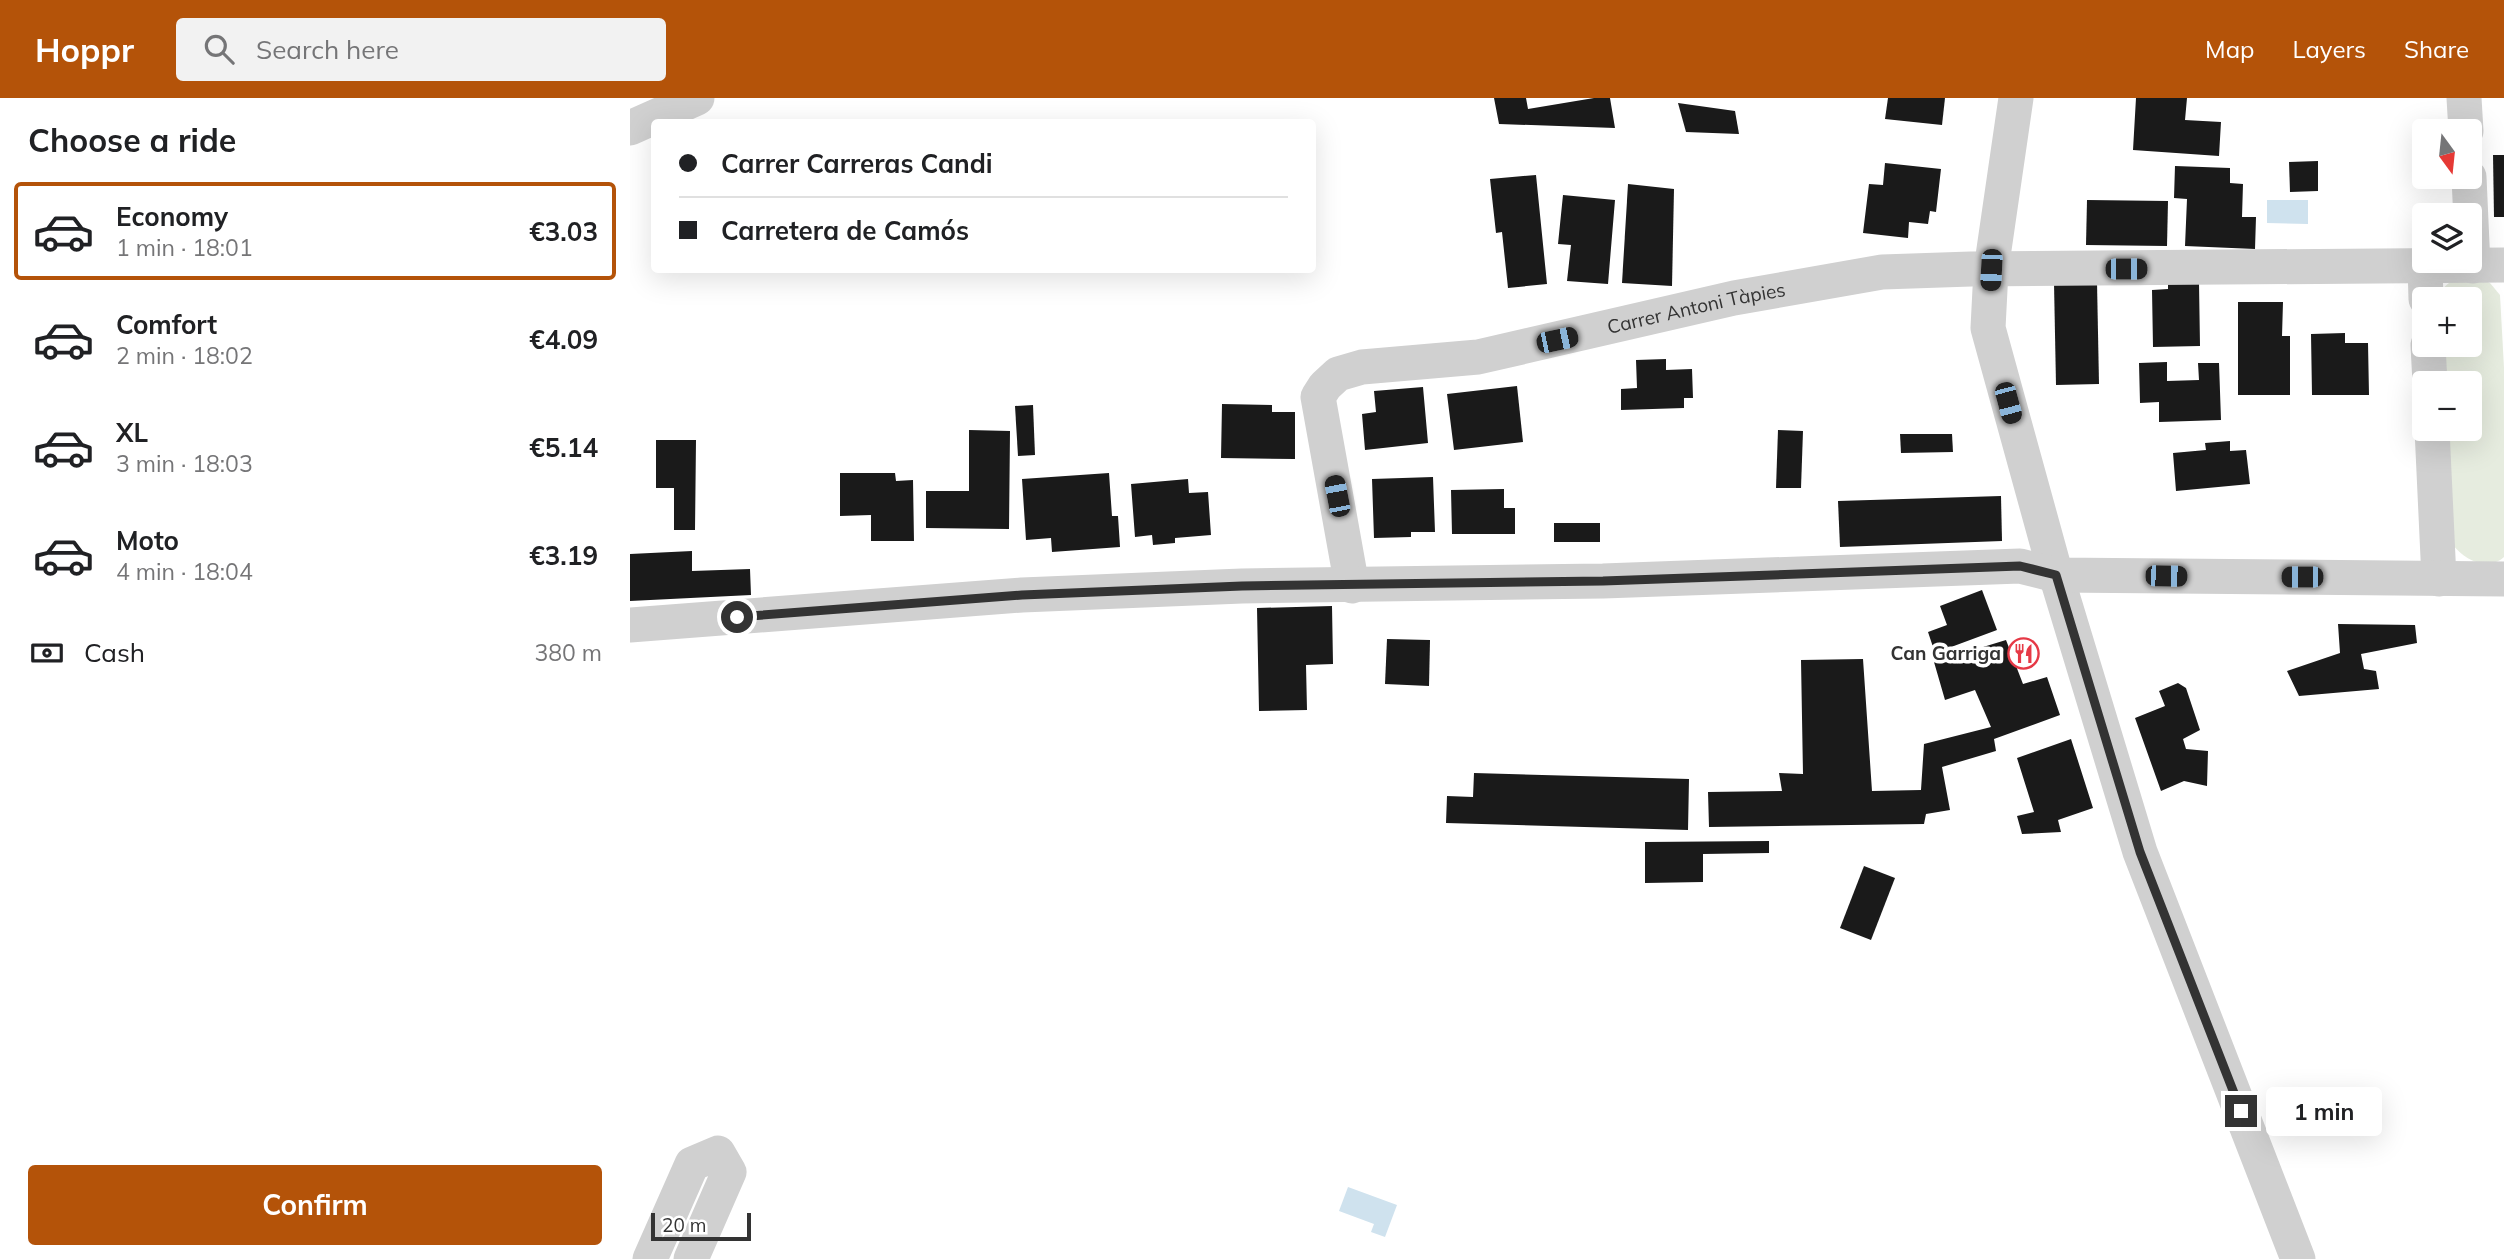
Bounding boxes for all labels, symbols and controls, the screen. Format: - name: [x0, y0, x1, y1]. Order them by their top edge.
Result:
- search box: [176, 18, 666, 81]
- text: Hoppr: [35, 29, 134, 70]
- icon: search: [200, 30, 238, 68]
- text: Search here: [256, 33, 399, 66]
- text: Map: [2205, 34, 2254, 64]
- text: Layers: [2292, 34, 2366, 64]
- text: Share: [2404, 34, 2469, 64]
- north arrow: [2412, 119, 2482, 189]
- map controls: [2412, 119, 2482, 441]
- text: Choose a ride: [28, 120, 236, 160]
- text: Carrer Carreras Candi: [721, 147, 993, 180]
- icon: car: [32, 200, 95, 263]
- text: Economy: [116, 200, 228, 233]
- button: layers: [2412, 203, 2482, 273]
- text: Carretera de Camós: [721, 214, 969, 247]
- text: €3.03: [529, 215, 598, 248]
- text: 1 min · 18:01: [116, 233, 253, 262]
- car: [1980, 248, 2003, 292]
- car: [2106, 259, 2148, 280]
- street label: Carrer Antoni Tàpies: [1605, 277, 1787, 339]
- button: +: [2412, 287, 2482, 357]
- icon: car: [32, 308, 95, 371]
- text: Comfort: [116, 308, 217, 341]
- text: €4.09: [529, 323, 598, 356]
- car: [1535, 325, 1580, 355]
- text: 2 min · 18:02: [116, 341, 253, 370]
- button: −: [2412, 371, 2482, 441]
- car: [1993, 380, 2024, 426]
- icon: car: [32, 416, 95, 479]
- text: XL: [116, 416, 148, 449]
- text: €5.14: [529, 431, 598, 464]
- text: 3 min · 18:03: [116, 449, 253, 478]
- car: [1323, 473, 1352, 519]
- icon: car: [32, 524, 95, 587]
- text: Moto: [116, 524, 179, 557]
- text: €3.19: [529, 539, 598, 572]
- text: 4 min · 18:04: [116, 557, 253, 586]
- car: [2145, 565, 2188, 587]
- car: [2282, 567, 2324, 588]
- route start: [721, 601, 753, 633]
- icon: cash: [28, 634, 66, 672]
- text: Cash: [84, 636, 145, 669]
- restaurant icon: Can Garriga: [2007, 636, 2041, 670]
- text: 380 m: [534, 638, 602, 667]
- place label: Can Garriga: [1891, 641, 2001, 665]
- callout: 1 min: [2266, 1086, 2381, 1136]
- route end: [2225, 1095, 2257, 1127]
- text: 1 min: [2294, 1097, 2354, 1126]
- button: Confirm: [28, 1165, 602, 1245]
- scale bar: [651, 1210, 751, 1242]
- text: 20 m: [662, 1213, 706, 1237]

